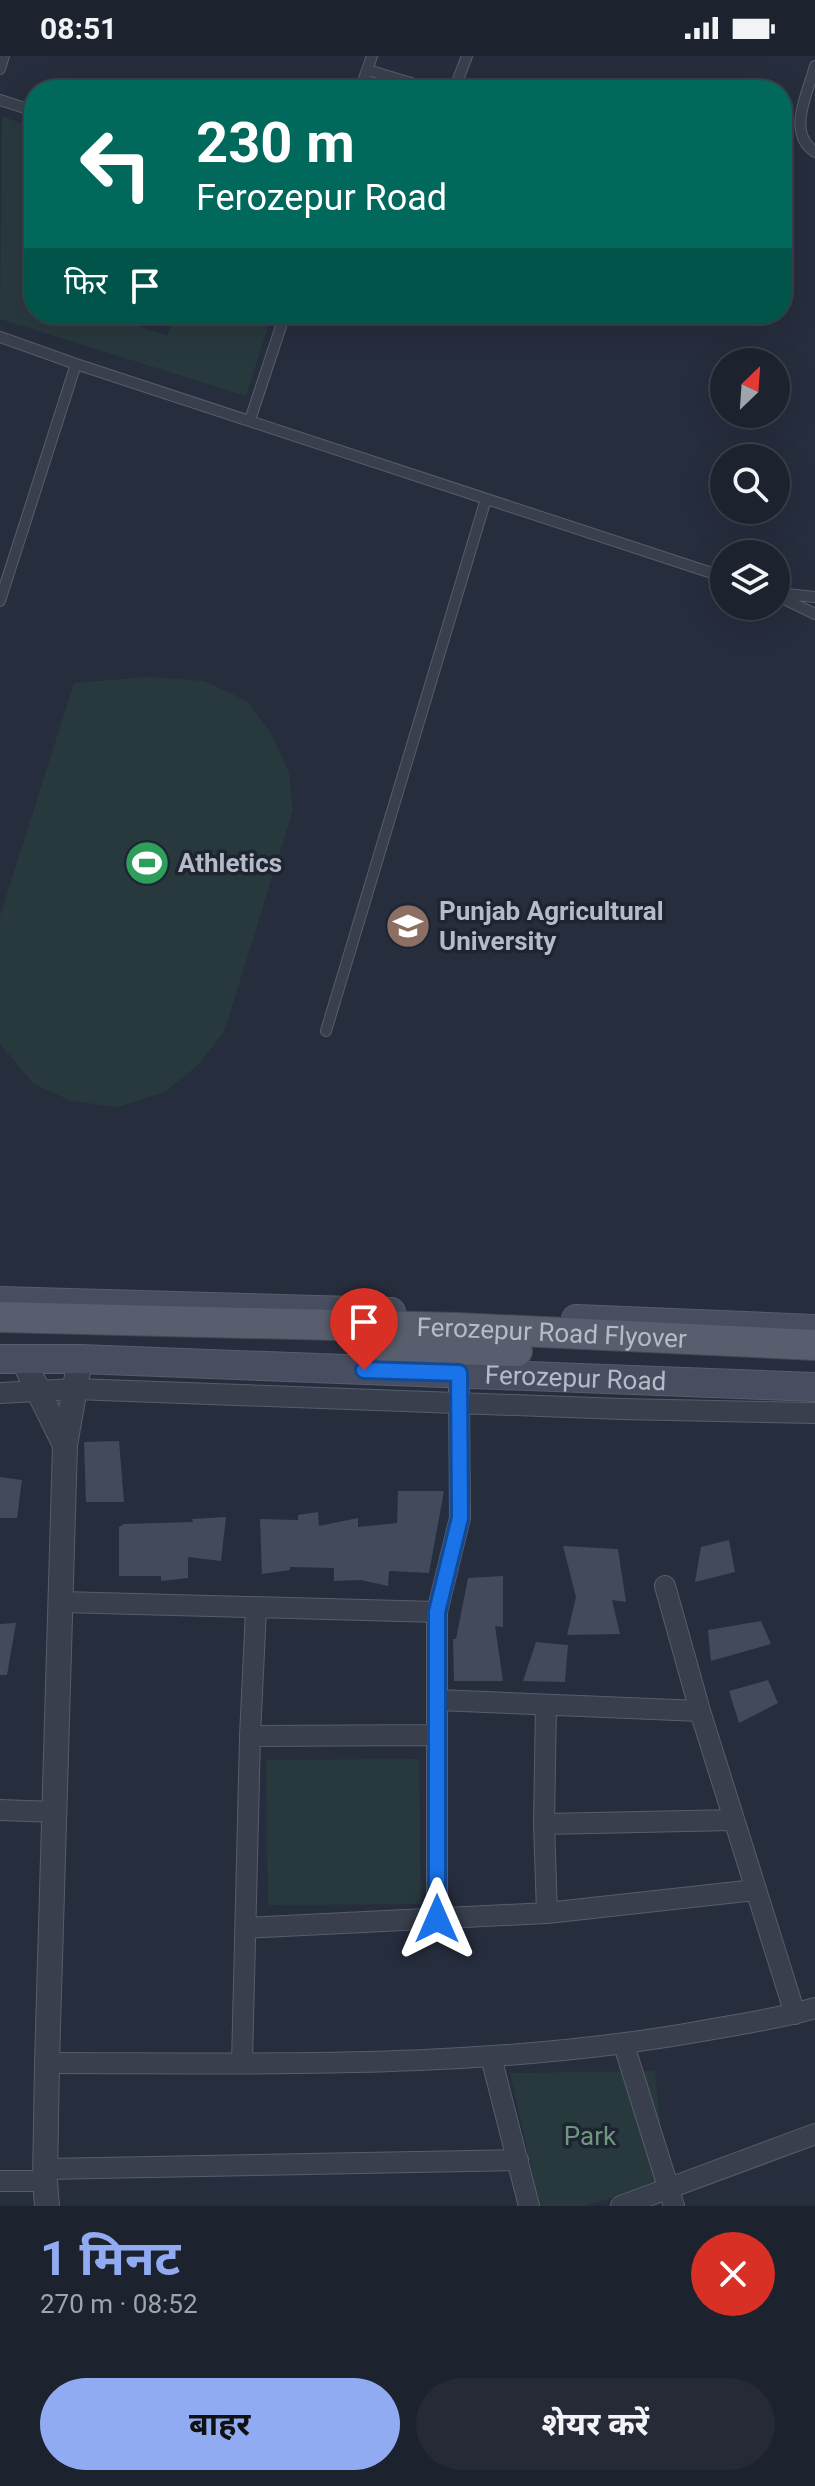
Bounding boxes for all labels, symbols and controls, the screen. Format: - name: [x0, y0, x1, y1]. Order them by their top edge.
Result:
- text: 08:51: [40, 11, 117, 46]
- text: 230 m: [196, 110, 355, 176]
- icon: left: [64, 112, 168, 216]
- text: Ferozepur Road: [196, 177, 447, 219]
- icon: arrive: [123, 264, 167, 308]
- text: फिर: [64, 266, 107, 301]
- north arrow: [710, 348, 790, 428]
- map controls: [710, 348, 790, 620]
- button: search: [710, 444, 790, 524]
- button: layers: [710, 540, 790, 620]
- sports icon: Athletics: [123, 839, 171, 887]
- place label: Athletics: [178, 848, 282, 878]
- place label: Punjab Agricultural University: [439, 896, 664, 956]
- school or university icon: Punjab Agricultural University: [384, 902, 432, 950]
- pin: [330, 1288, 398, 1370]
- icon: arrive: [342, 1300, 386, 1344]
- street label: Ferozepur Road Flyover: [416, 1312, 688, 1354]
- street label: Ferozepur Road: [484, 1359, 667, 1396]
- position arrow: [395, 1877, 479, 1961]
- park label: Park: [564, 2121, 617, 2151]
- text: 1 मिनट: [40, 2230, 180, 2287]
- button: close: [691, 2232, 775, 2316]
- text: 270 m · 08:52: [40, 2289, 198, 2319]
- button: बाहर: [40, 2378, 400, 2470]
- button: शेयर करें: [416, 2378, 775, 2470]

